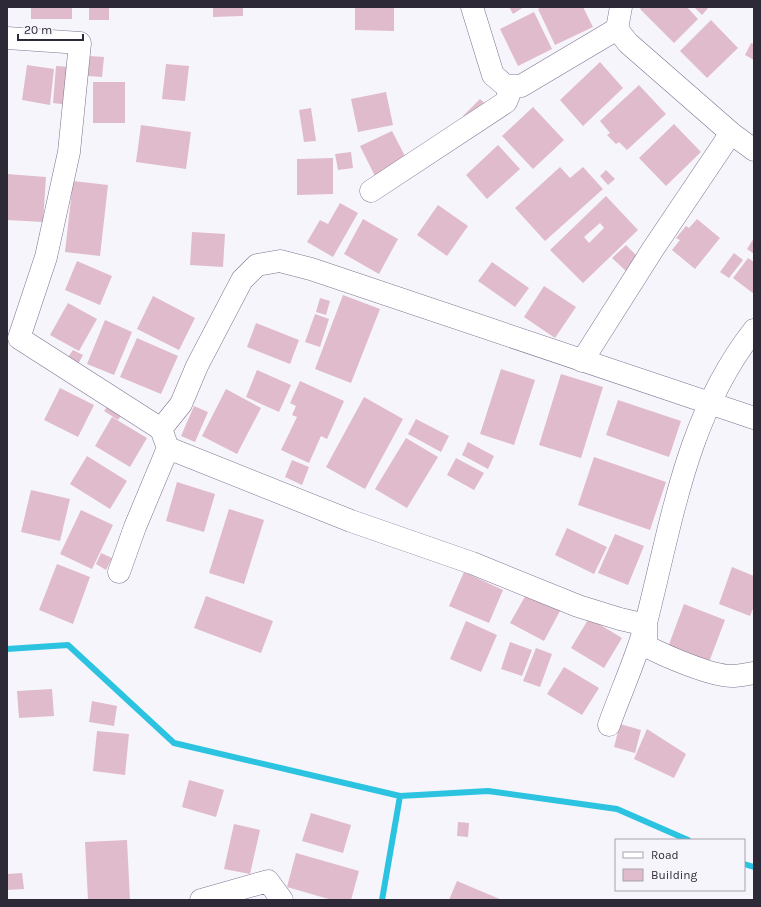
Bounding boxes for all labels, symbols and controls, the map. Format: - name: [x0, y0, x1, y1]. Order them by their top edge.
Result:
- scale bar: [18, 16, 83, 42]
- text: 20 m: [24, 23, 52, 37]
- legend: [615, 839, 745, 891]
- text: Road: [651, 848, 679, 862]
- text: Building: [651, 868, 698, 882]

